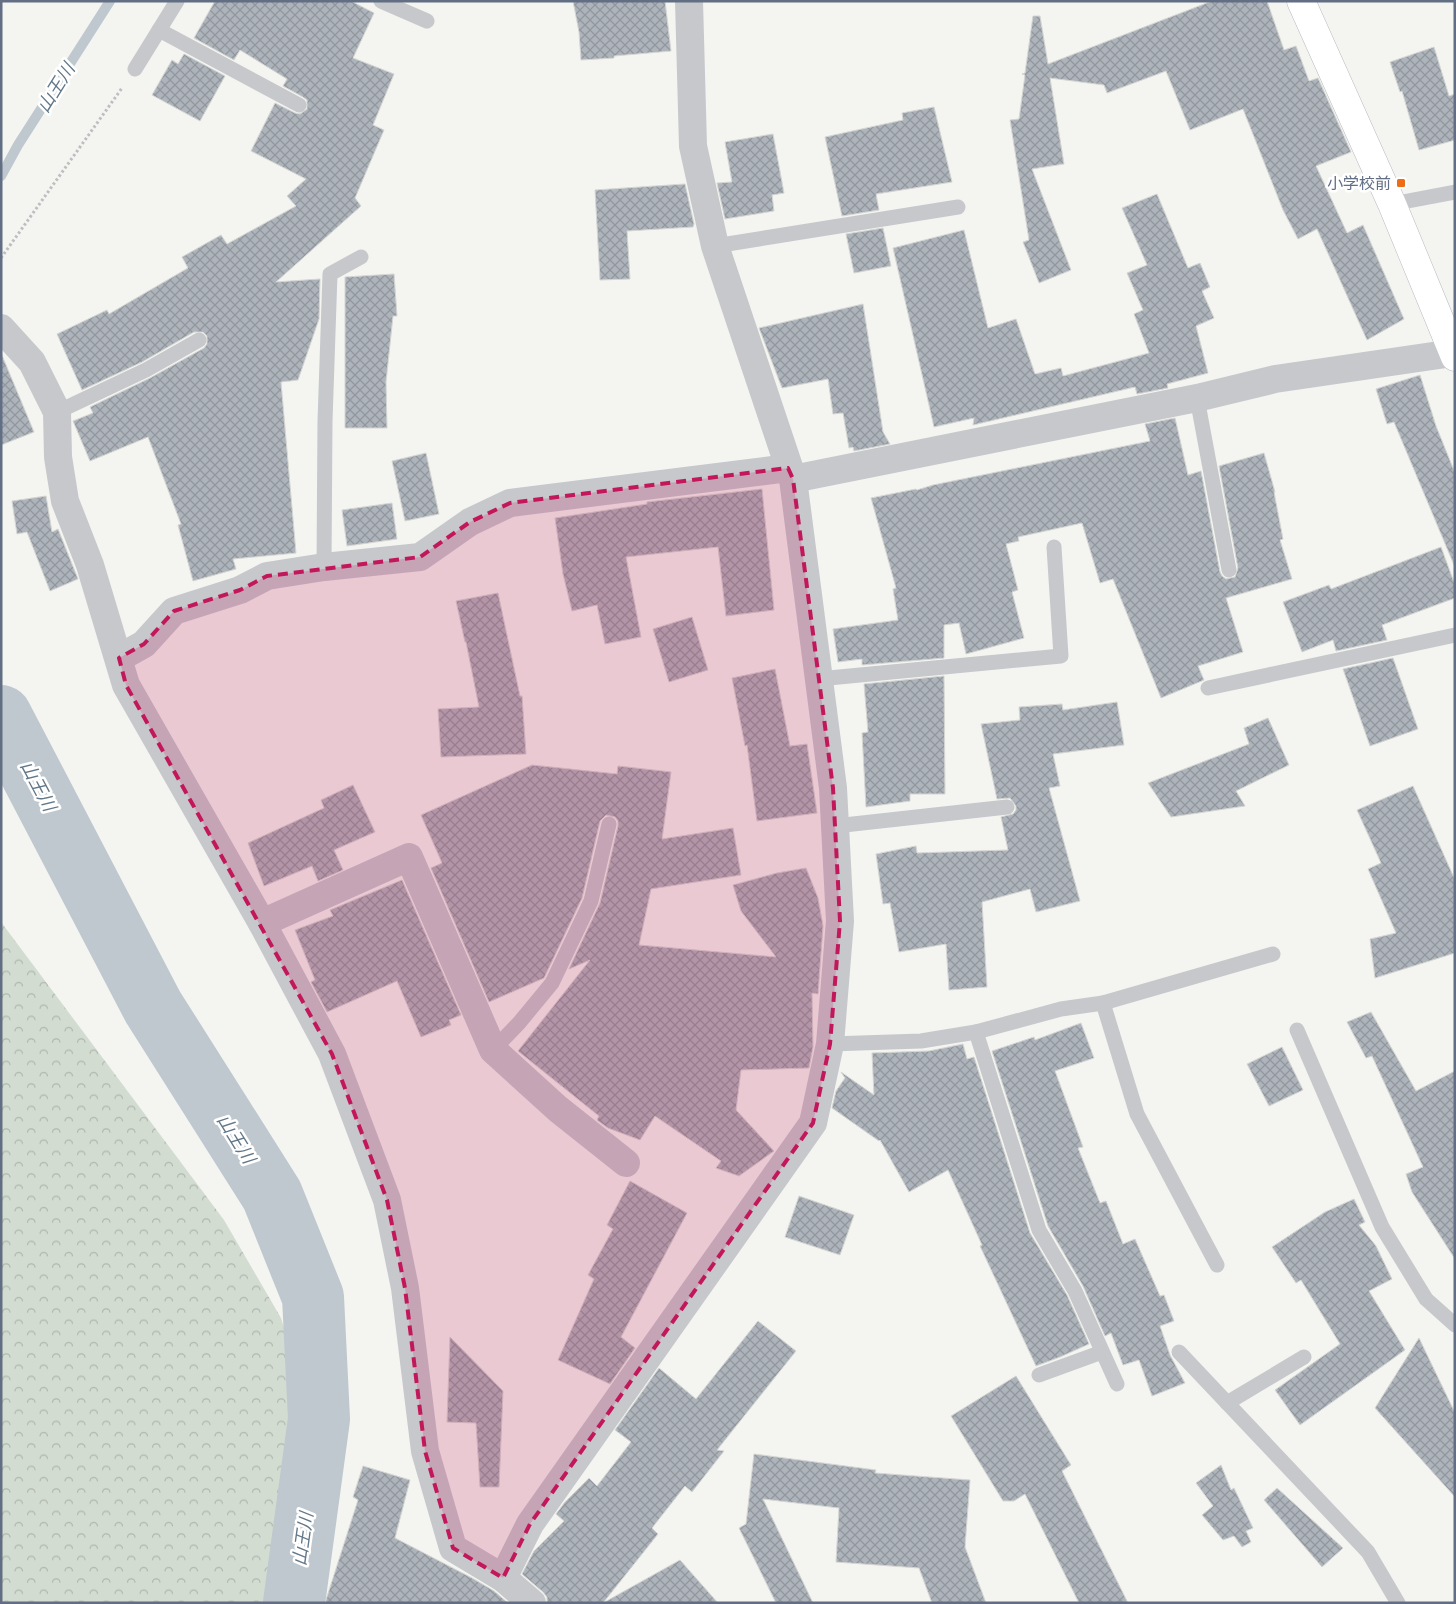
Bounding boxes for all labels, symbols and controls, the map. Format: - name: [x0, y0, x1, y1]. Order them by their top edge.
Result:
- water label: 山王川: [31, 57, 82, 117]
- place label: 小学校前: [1327, 172, 1391, 195]
- marker: 小学校前: [1395, 177, 1407, 189]
- water label: 山王川: [15, 756, 63, 817]
- water label: 山王川: [212, 1109, 262, 1170]
- water label: 山王川: [286, 1508, 319, 1567]

